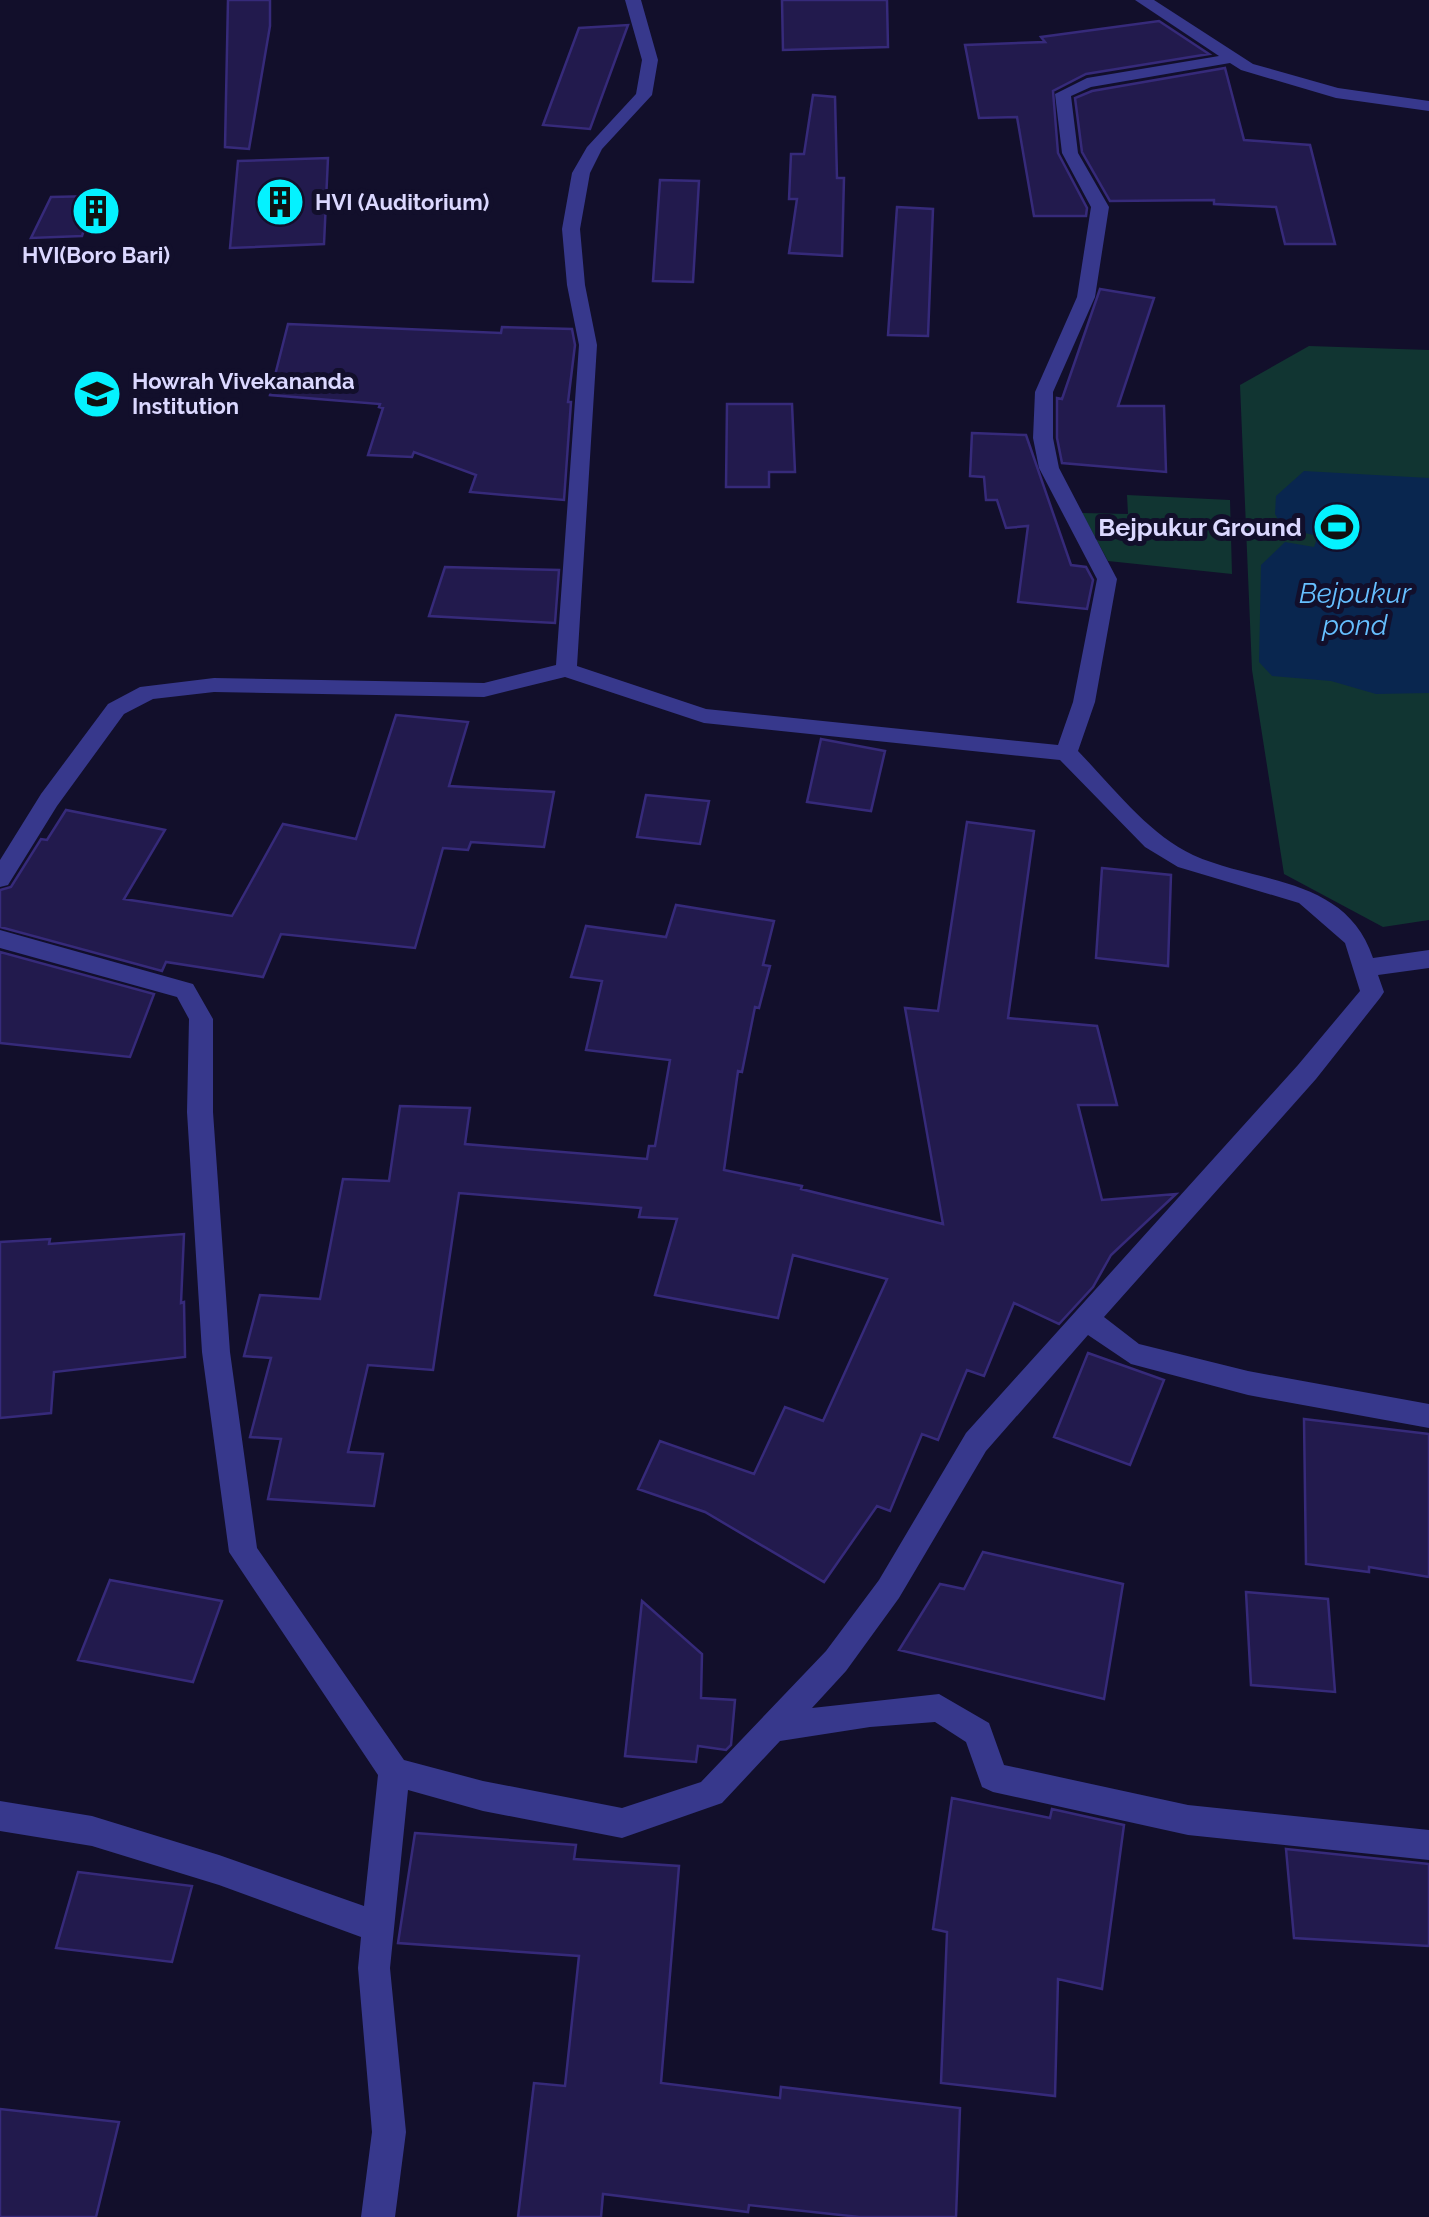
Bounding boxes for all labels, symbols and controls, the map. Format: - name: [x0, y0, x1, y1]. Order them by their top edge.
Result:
- building icon: HVI (Auditorium): [254, 176, 306, 228]
- building icon: HVI(Boro Bari): [70, 185, 122, 237]
- place label: HVI (Auditorium): [315, 189, 490, 215]
- place label: HVI(Boro Bari): [22, 242, 170, 268]
- school or university icon: Howrah Vivekananda Institution: [71, 368, 123, 420]
- place label: Howrah Vivekananda Institution: [132, 368, 355, 419]
- sports icon: Bejpukur Ground: [1311, 501, 1363, 553]
- place label: Bejpukur Ground: [1098, 512, 1302, 542]
- water label: Bejpukur pond: [1299, 577, 1412, 642]

